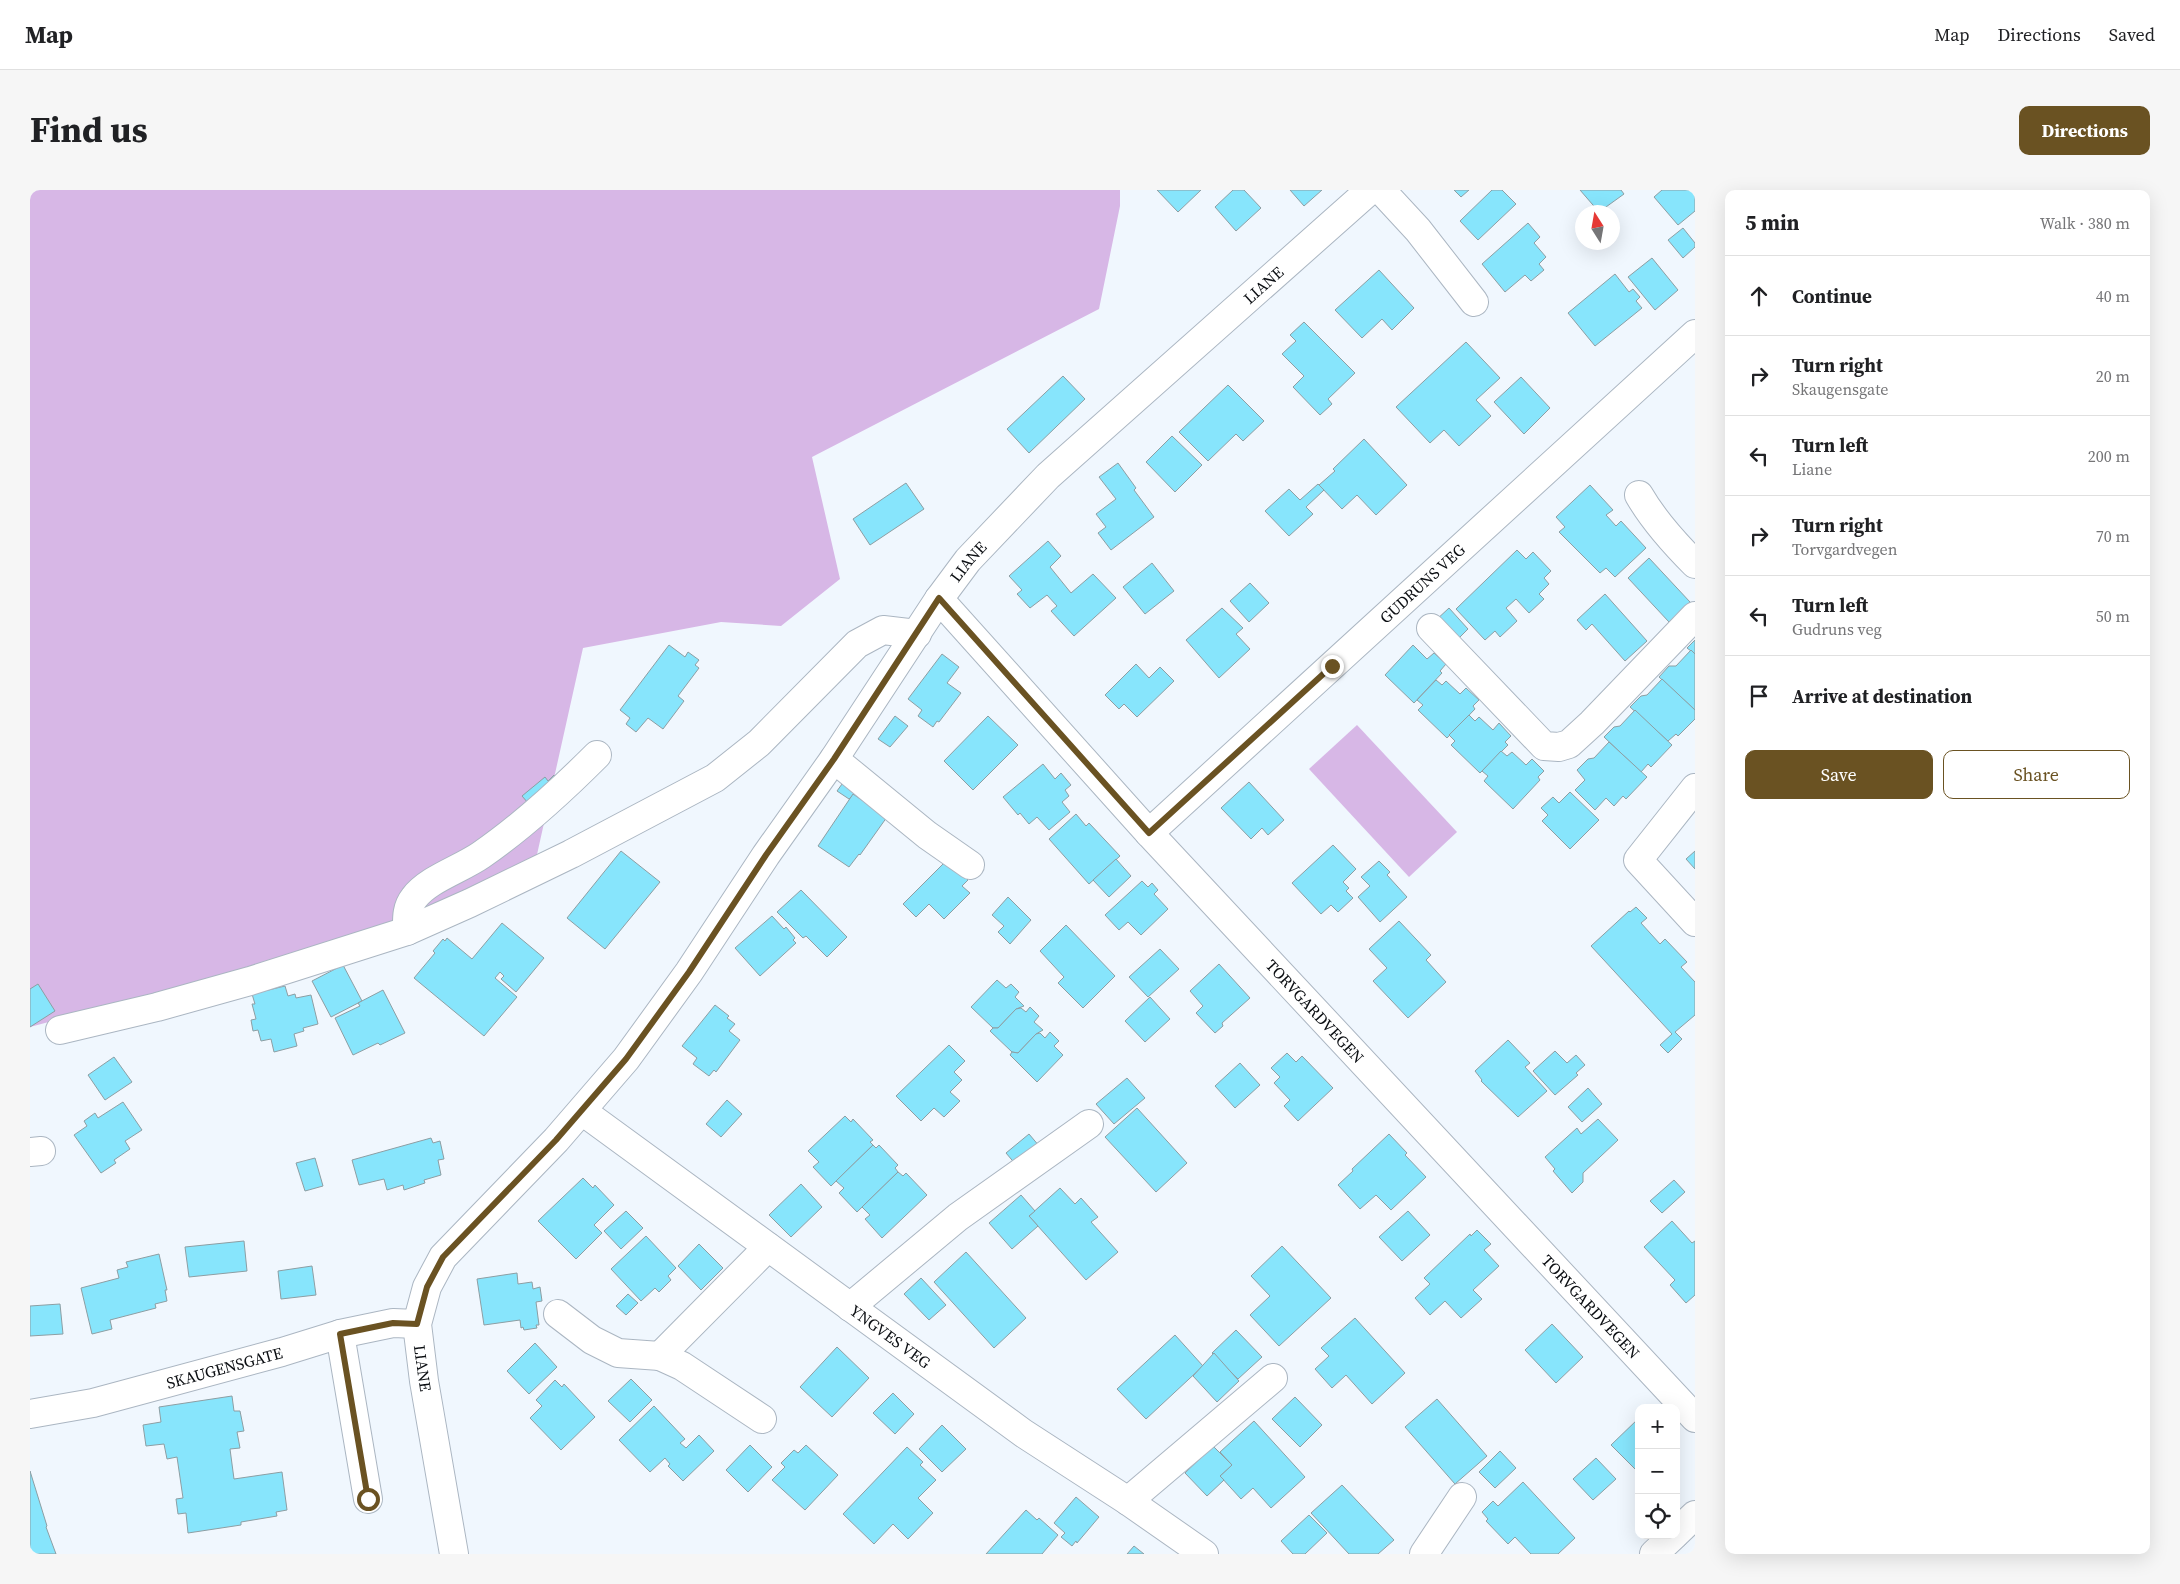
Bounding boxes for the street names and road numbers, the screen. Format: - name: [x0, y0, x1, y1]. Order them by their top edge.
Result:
- street label: LIANE: [1238, 261, 1288, 309]
- street label: LIANE: [944, 536, 992, 586]
- street label: GUDRUNS VEG: [1375, 539, 1470, 628]
- street label: TORVGARDVEGEN: [1261, 954, 1369, 1068]
- street label: TORVGARDVEGEN: [1537, 1250, 1645, 1363]
- street label: YNGVES VEG: [846, 1299, 935, 1373]
- street label: SKAUGENSGATE: [164, 1341, 285, 1394]
- street label: LIANE: [409, 1343, 437, 1393]

